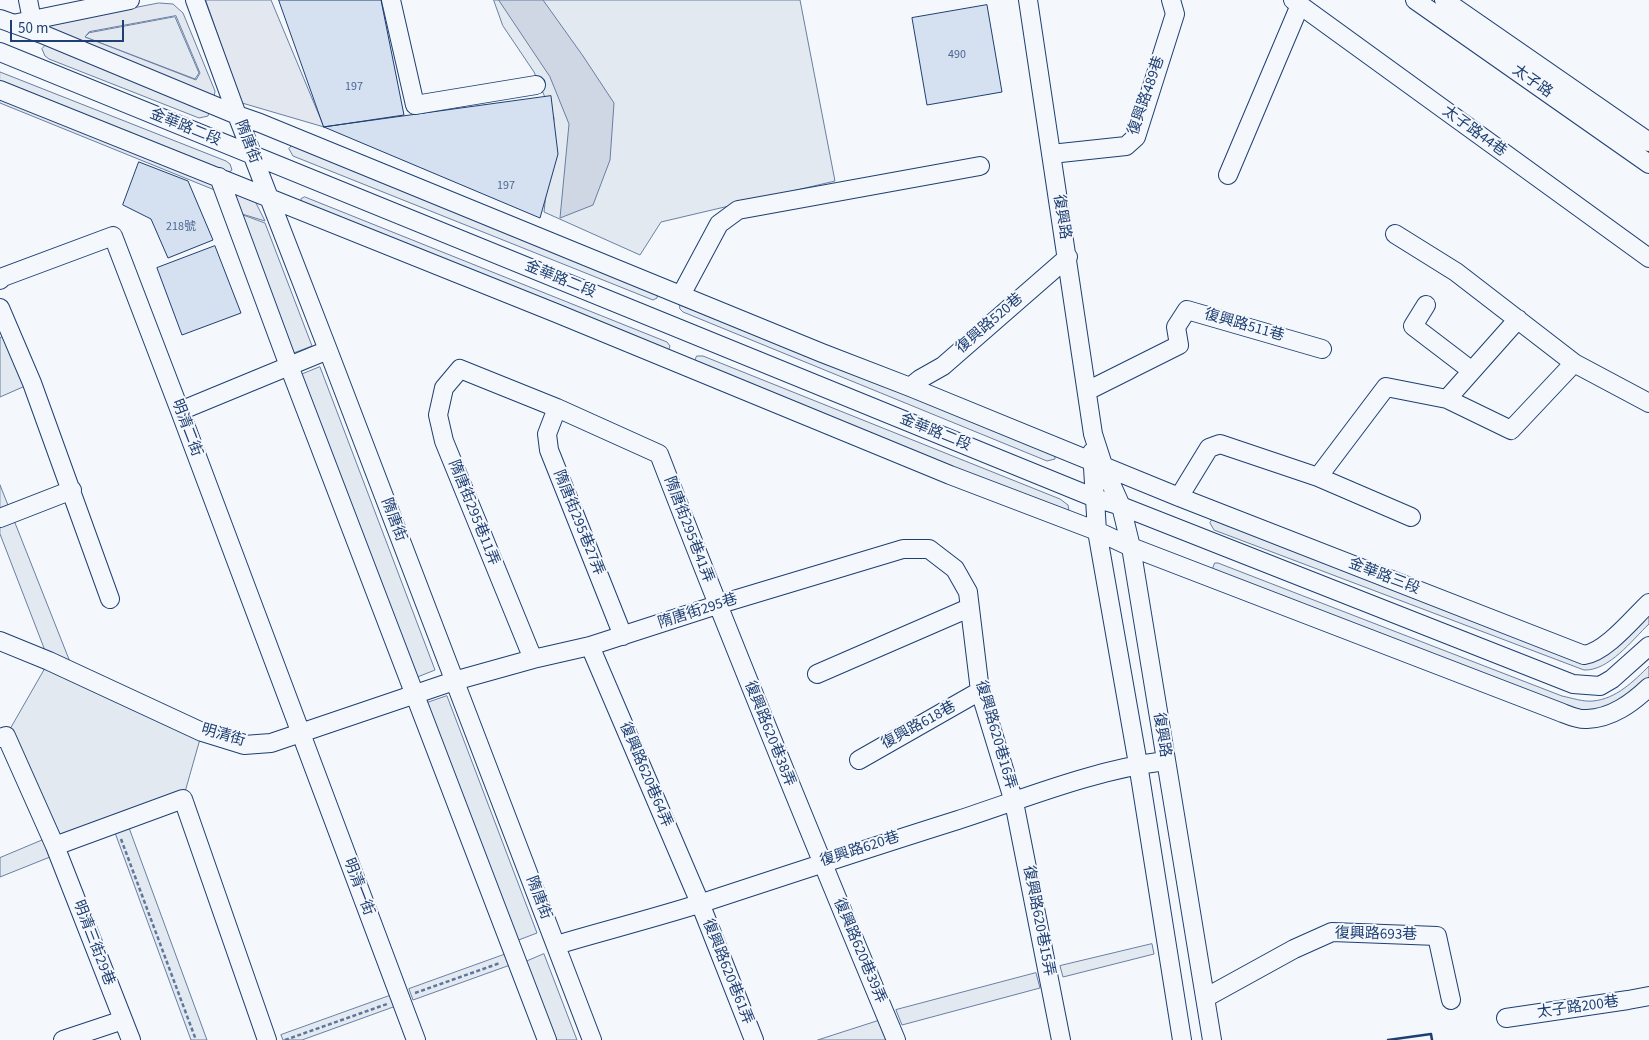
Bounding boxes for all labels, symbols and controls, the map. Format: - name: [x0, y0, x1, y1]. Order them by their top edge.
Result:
- scale bar: [12, 10, 126, 42]
- text: 50 m: [18, 18, 48, 39]
- house number: 490: [948, 48, 966, 62]
- street label: 復興路489巷: [1125, 54, 1169, 138]
- street label: 太子路: [1508, 62, 1556, 102]
- house number: 197: [345, 80, 363, 94]
- street label: 太子路44巷: [1438, 103, 1510, 161]
- street label: 金華路二段: [147, 106, 223, 150]
- street label: 隋唐街: [231, 118, 263, 166]
- house number: 197: [497, 179, 515, 193]
- street label: 復興路: [1049, 193, 1073, 241]
- house number: 218號: [166, 220, 196, 234]
- street label: 金華路二段: [522, 258, 598, 302]
- street label: 復興路520巷: [953, 290, 1027, 358]
- street label: 復興路511巷: [1202, 306, 1286, 346]
- street label: 明清二街: [167, 397, 205, 459]
- street label: 金華路二段: [897, 411, 973, 455]
- street label: 隋唐街295巷11弄: [444, 458, 502, 568]
- street label: 隋唐街295巷27弄: [549, 468, 607, 578]
- street label: 隋唐街295巷41弄: [659, 474, 717, 586]
- street label: 隋唐街: [377, 496, 409, 544]
- street label: 金華路三段: [1346, 555, 1422, 599]
- street label: 隋唐街295巷: [656, 591, 740, 633]
- street label: 復興路620巷38弄: [740, 679, 798, 789]
- street label: 復興路620巷16弄: [971, 679, 1019, 791]
- street label: 復興路618巷: [879, 698, 959, 754]
- street label: 復興路: [1149, 711, 1173, 759]
- street label: 復興路620巷64弄: [615, 720, 675, 830]
- street label: 明清街: [199, 721, 247, 751]
- street label: 復興路620巷: [818, 829, 902, 871]
- street label: 明清一街: [339, 856, 377, 918]
- street label: 復興路620巷15弄: [1018, 864, 1058, 978]
- street label: 隋唐街: [522, 874, 554, 922]
- street label: 復興路620巷39弄: [829, 896, 889, 1006]
- street label: 明清三街29巷: [68, 898, 118, 988]
- street label: 復興路620巷61弄: [698, 917, 756, 1027]
- street label: 復興路693巷: [1335, 925, 1417, 945]
- street label: 太子路200巷: [1536, 993, 1620, 1023]

